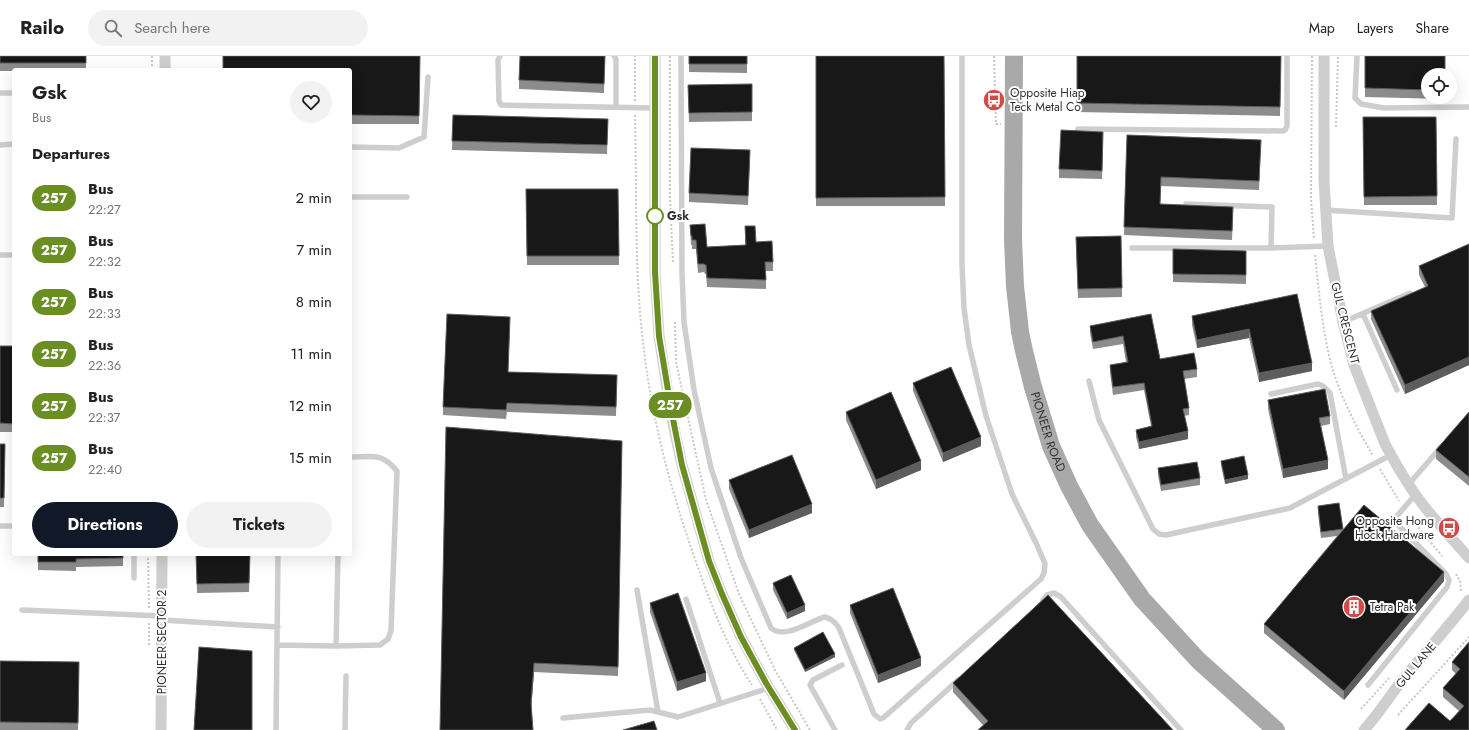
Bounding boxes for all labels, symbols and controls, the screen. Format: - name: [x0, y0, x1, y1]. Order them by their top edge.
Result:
- search box: [88, 10, 368, 46]
- text: Railo: [20, 14, 64, 41]
- icon: search: [102, 17, 124, 39]
- text: Search here: [134, 17, 210, 39]
- text: Map: [1309, 18, 1335, 38]
- text: Layers: [1357, 18, 1393, 38]
- text: Share: [1415, 18, 1449, 38]
- map controls: [1421, 68, 1457, 104]
- button: locate: [1421, 68, 1457, 104]
- text: Gsk: [32, 79, 67, 106]
- button: heart: [290, 81, 332, 123]
- place label: Opposite Hiap Teck Metal Co: [1010, 84, 1085, 116]
- bus stop icon: Opposite Hiap Teck Metal Co: [981, 87, 1007, 113]
- text: Bus: [32, 108, 51, 127]
- text: Departures: [32, 143, 110, 165]
- text: Bus: [88, 178, 113, 200]
- text: 2 min: [295, 187, 332, 209]
- text: 257: [41, 188, 67, 208]
- text: 22:27: [88, 200, 121, 219]
- marker: Gsk: [646, 207, 664, 225]
- place label: Gsk: [667, 207, 689, 225]
- text: Bus: [88, 230, 113, 252]
- text: 7 min: [296, 239, 332, 261]
- text: 257: [41, 240, 67, 260]
- text: 22:32: [88, 252, 121, 271]
- street label: GUL CRESCENT: [1326, 280, 1364, 366]
- text: Bus: [88, 282, 113, 304]
- text: 8 min: [296, 291, 332, 313]
- text: 257: [41, 292, 67, 312]
- text: 22:33: [88, 304, 121, 323]
- text: Bus: [88, 334, 113, 356]
- text: 11 min: [291, 343, 332, 365]
- text: 257: [41, 344, 67, 364]
- text: 22:36: [88, 356, 121, 375]
- text: Bus: [88, 386, 113, 408]
- street label: PIONEER ROAD: [1026, 389, 1070, 475]
- line badge: 257: [647, 392, 693, 418]
- text: 12 min: [289, 395, 332, 417]
- text: 257: [657, 395, 683, 415]
- text: 257: [41, 396, 67, 416]
- text: 22:37: [88, 408, 120, 427]
- text: Bus: [88, 438, 113, 460]
- text: 15 min: [289, 447, 332, 469]
- text: 257: [41, 448, 67, 468]
- text: 22:40: [88, 460, 122, 479]
- button: Directions: [32, 502, 178, 548]
- button: Tickets: [186, 502, 332, 548]
- place label: Opposite Hong Hock Hardware: [1355, 512, 1434, 544]
- bus stop icon: Opposite Hong Hock Hardware: [1436, 515, 1462, 541]
- street label: PIONEER SECTOR 2: [153, 590, 171, 694]
- building icon: Tetra Pak: [1341, 594, 1367, 620]
- place label: Tetra Pak: [1370, 598, 1415, 616]
- street label: GUL LANE: [1391, 638, 1441, 692]

